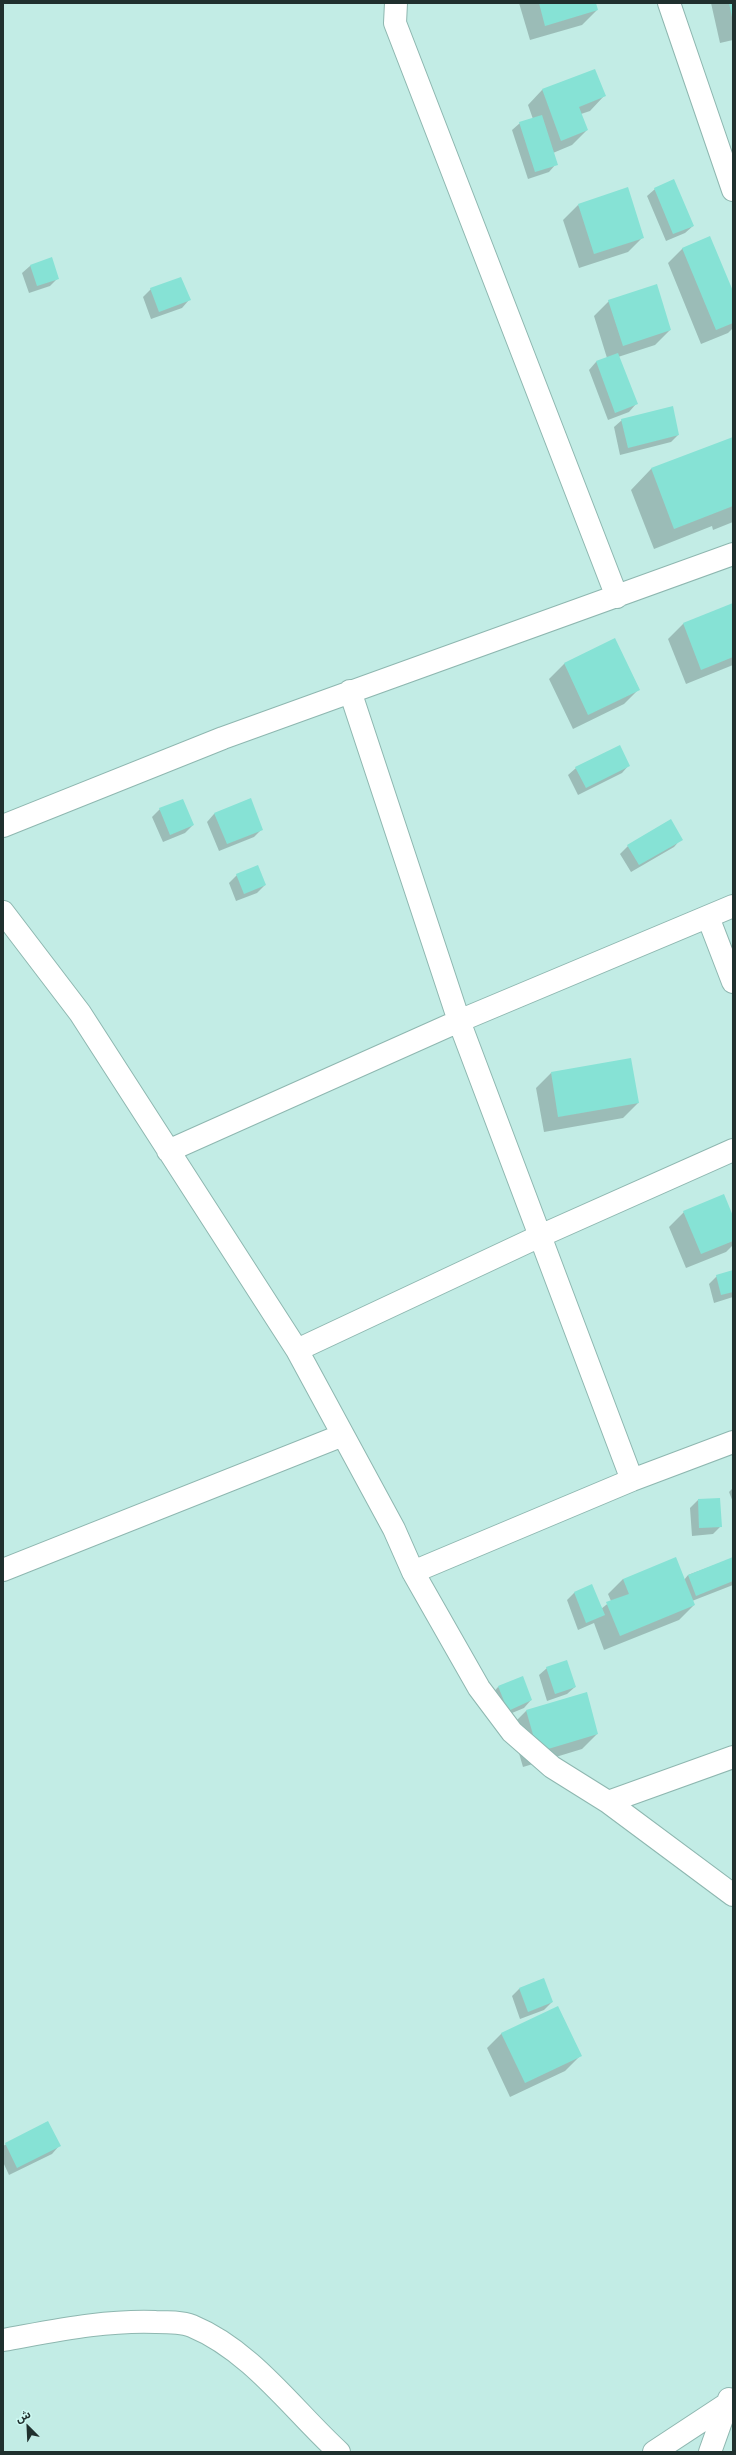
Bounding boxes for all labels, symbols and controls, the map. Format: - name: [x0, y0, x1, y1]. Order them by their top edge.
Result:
- north arrow: [8, 2407, 48, 2447]
- text: ش: [13, 2407, 33, 2426]

